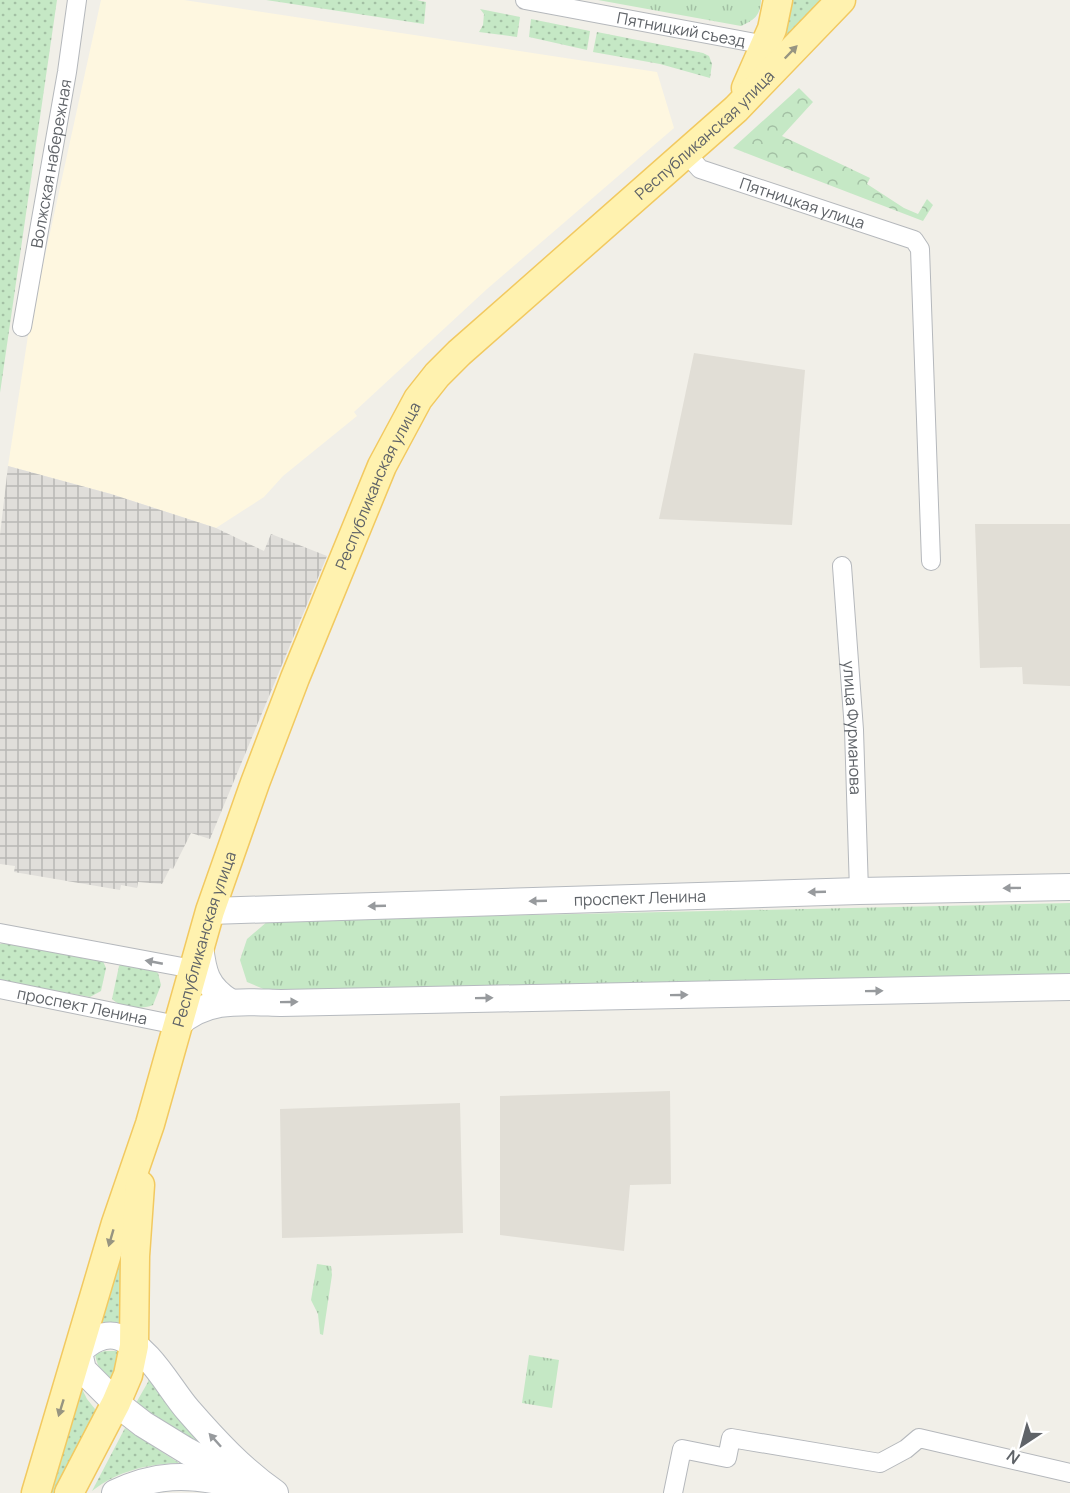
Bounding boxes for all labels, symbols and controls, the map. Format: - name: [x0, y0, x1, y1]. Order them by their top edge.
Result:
- street label: Пятницкий съезд: [615, 6, 748, 52]
- one-way arrow: [784, 45, 798, 59]
- street label: Республиканская улица: [630, 65, 779, 204]
- street label: Волжская набережная: [25, 77, 77, 250]
- street label: Пятницкая улица: [737, 172, 868, 234]
- street label: Республиканская улица: [330, 398, 425, 573]
- street label: улица Фурманова: [838, 660, 867, 795]
- street label: Республиканская улица: [167, 848, 241, 1029]
- one-way arrow: [1002, 883, 1021, 892]
- street label: проспект Ленина: [573, 885, 706, 911]
- one-way arrow: [807, 887, 826, 897]
- one-way arrow: [528, 896, 547, 906]
- one-way arrow: [367, 901, 386, 911]
- one-way arrow: [144, 957, 163, 966]
- street label: проспект Ленина: [15, 982, 149, 1030]
- one-way arrow: [864, 986, 883, 996]
- one-way arrow: [669, 990, 688, 999]
- one-way arrow: [474, 994, 493, 1003]
- one-way arrow: [279, 998, 298, 1007]
- one-way arrow: [106, 1230, 115, 1248]
- one-way arrow: [56, 1399, 65, 1417]
- north arrow: [992, 1415, 1052, 1475]
- one-way arrow: [208, 1433, 222, 1448]
- text: N: [1002, 1445, 1024, 1469]

